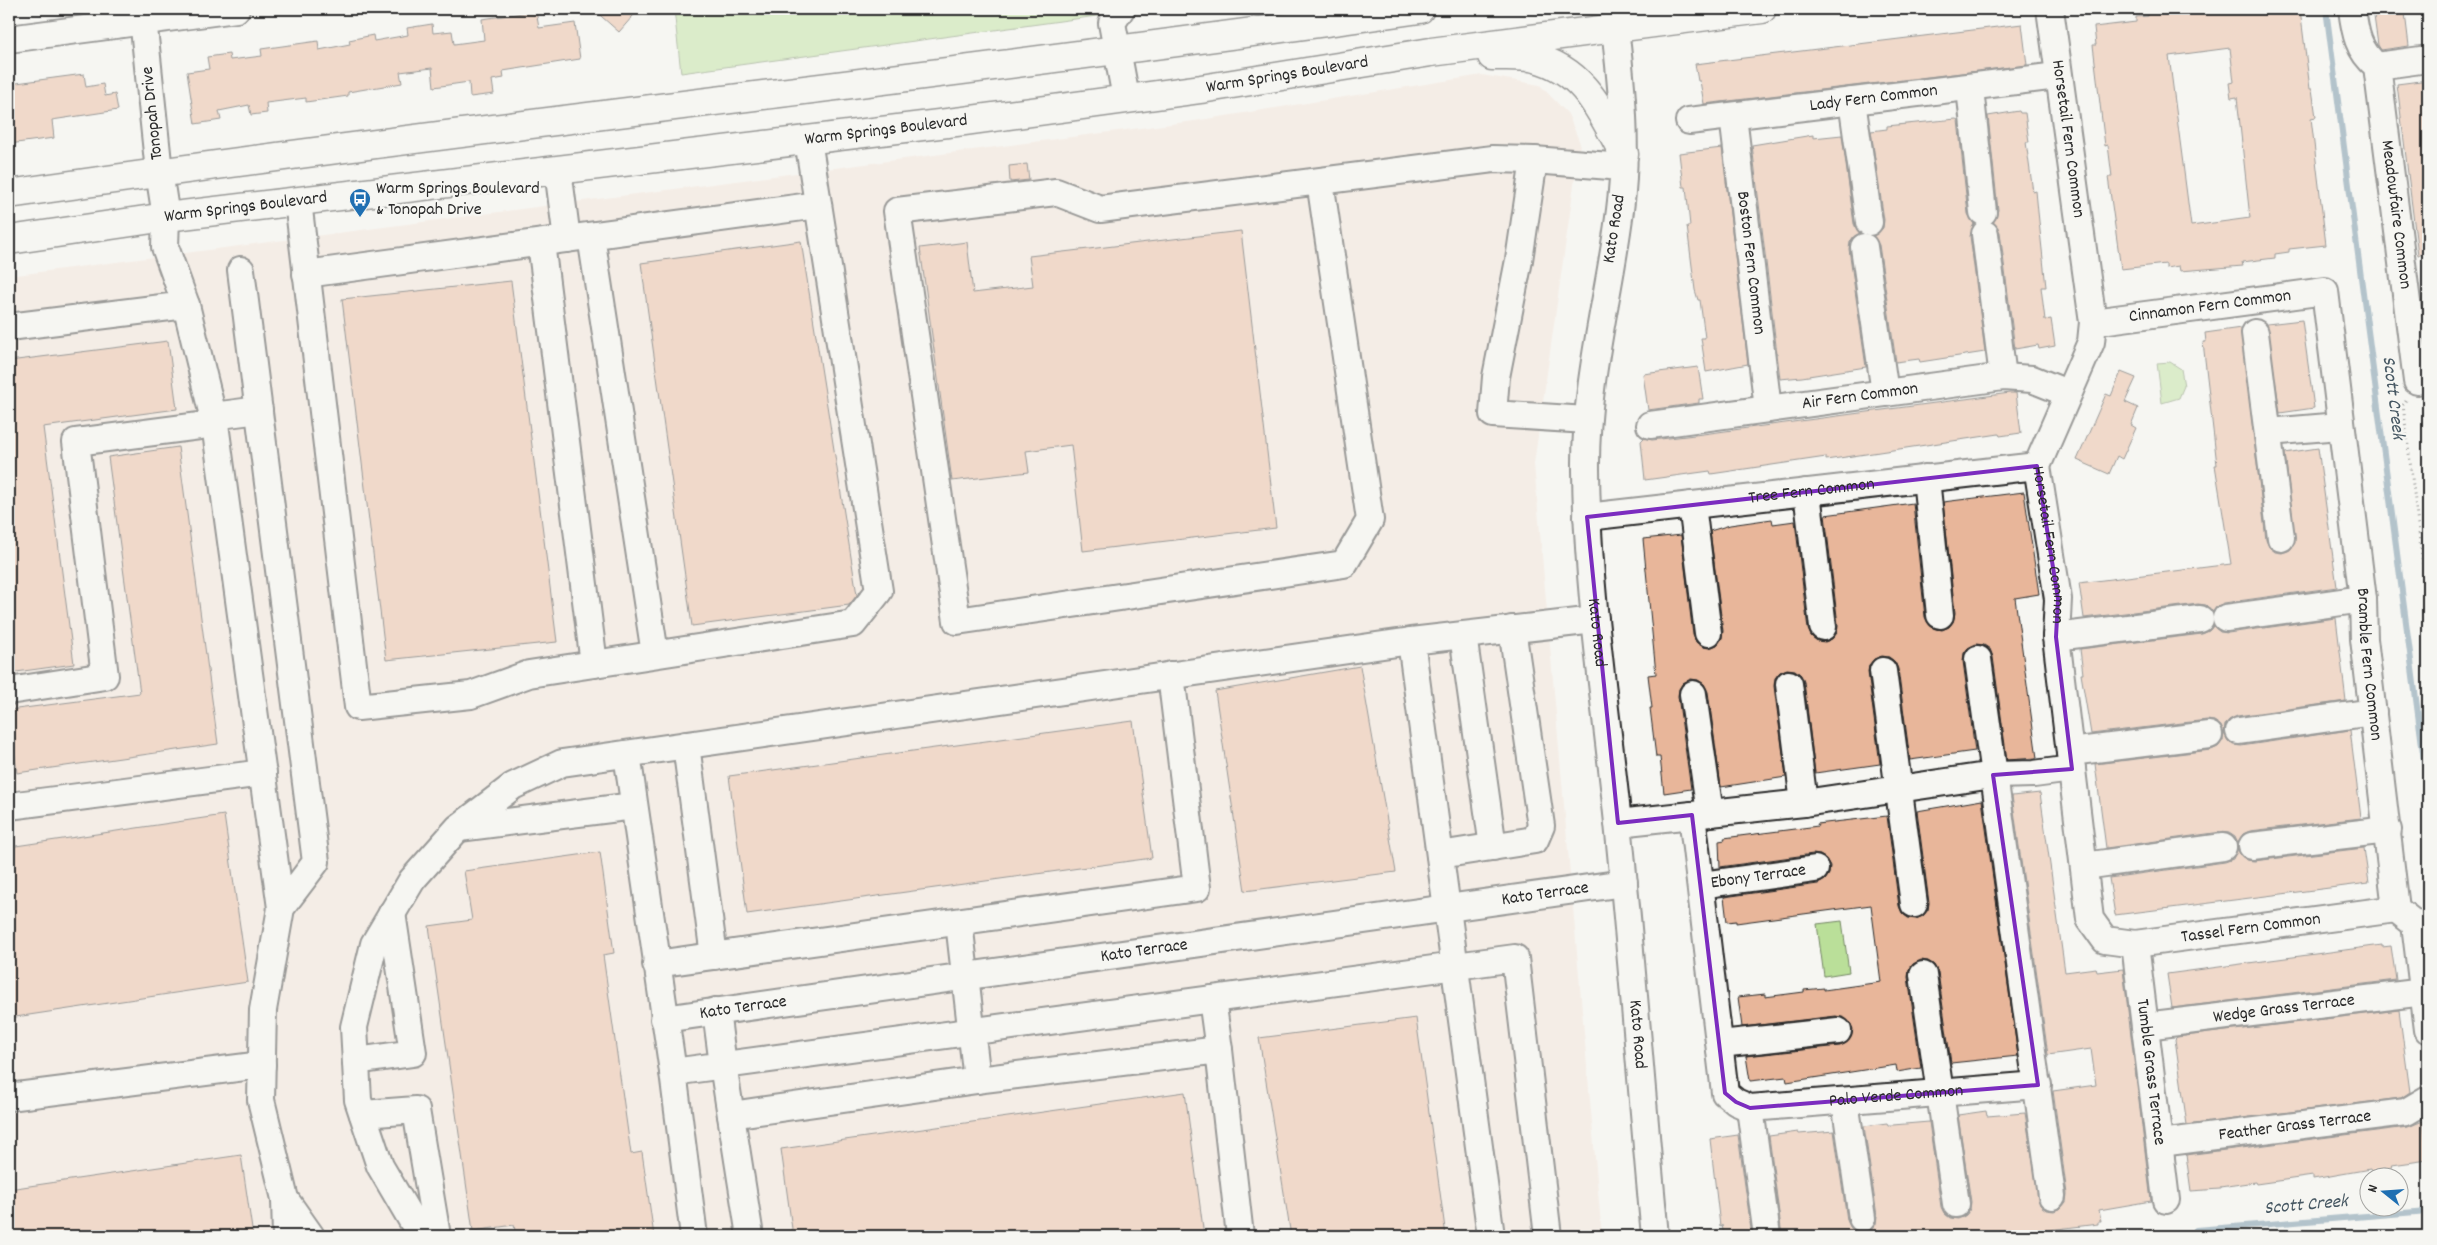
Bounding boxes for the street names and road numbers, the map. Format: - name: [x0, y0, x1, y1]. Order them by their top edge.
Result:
- street label: Warm Springs Boulevard: [1204, 50, 1370, 100]
- street label: Horsetail Fern Common: [2045, 58, 2091, 219]
- street label: Tonopah Drive: [136, 65, 170, 161]
- street label: Lady Fern Common: [1808, 78, 1939, 119]
- street label: Warm Springs Boulevard: [803, 108, 969, 153]
- street label: Meadowfaire Common: [2374, 139, 2418, 291]
- street label: Warm Springs Boulevard: [163, 185, 329, 230]
- street label: Boston Fern Common: [1730, 190, 1772, 336]
- street label: Kato Road: [1597, 193, 1633, 265]
- street label: Cinnamon Fern Common: [2127, 283, 2293, 330]
- street label: Air Fern Common: [1800, 376, 1920, 417]
- street label: Horsetail Fern Common: [2025, 464, 2071, 624]
- street label: Tree Fern Common: [1747, 472, 1876, 511]
- street label: Bramble Fern Common: [2349, 586, 2388, 742]
- street label: Kato Road: [1581, 597, 1613, 668]
- street label: Ebony Terrace: [1709, 858, 1808, 896]
- street label: Kato Terrace: [1500, 876, 1590, 913]
- street label: Tassel Fern Common: [2180, 907, 2322, 950]
- street label: Kato Terrace: [1099, 932, 1189, 969]
- street label: Wedge Grass Terrace: [2212, 988, 2356, 1030]
- street label: Kato Terrace: [698, 989, 788, 1026]
- street label: Tumble Grass Terrace: [2129, 998, 2172, 1147]
- street label: Kato Road: [1622, 999, 1653, 1070]
- street label: Palo Verde Common: [1828, 1079, 1964, 1114]
- street label: Feather Grass Terrace: [2217, 1104, 2373, 1148]

